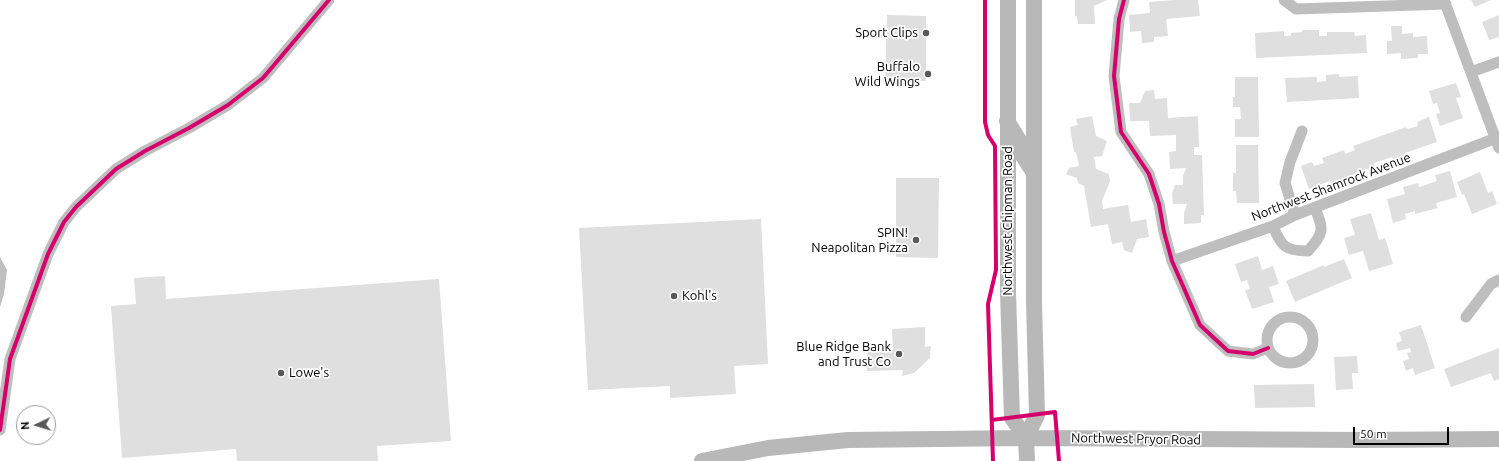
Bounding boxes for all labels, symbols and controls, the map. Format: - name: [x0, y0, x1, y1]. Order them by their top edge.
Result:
- place label: Sport Clips: [855, 25, 918, 41]
- marker: Sport Clips: [921, 28, 931, 38]
- place label: Buffalo Wild Wings: [855, 59, 920, 90]
- marker: Buffalo Wild Wings: [923, 69, 933, 79]
- street label: Northwest Chipman Road: [1000, 146, 1016, 296]
- street label: Northwest Shamrock Avenue: [1249, 149, 1413, 225]
- place label: SPIN! Neapolitan Pizza: [811, 225, 908, 256]
- marker: SPIN! Neapolitan Pizza: [911, 235, 921, 245]
- place label: Kohl's: [682, 288, 717, 304]
- marker: Kohl's: [669, 291, 679, 301]
- place label: Blue Ridge Bank and Trust Co: [796, 339, 891, 370]
- marker: Blue Ridge Bank and Trust Co: [894, 349, 904, 359]
- place label: Lowe's: [289, 365, 329, 381]
- marker: Lowe's: [276, 368, 286, 378]
- north arrow: [16, 405, 56, 445]
- scale bar: [1355, 419, 1451, 445]
- text: N: [19, 421, 31, 430]
- text: 50 m: [1360, 427, 1387, 440]
- street label: Northwest Pryor Road: [1071, 430, 1201, 448]

